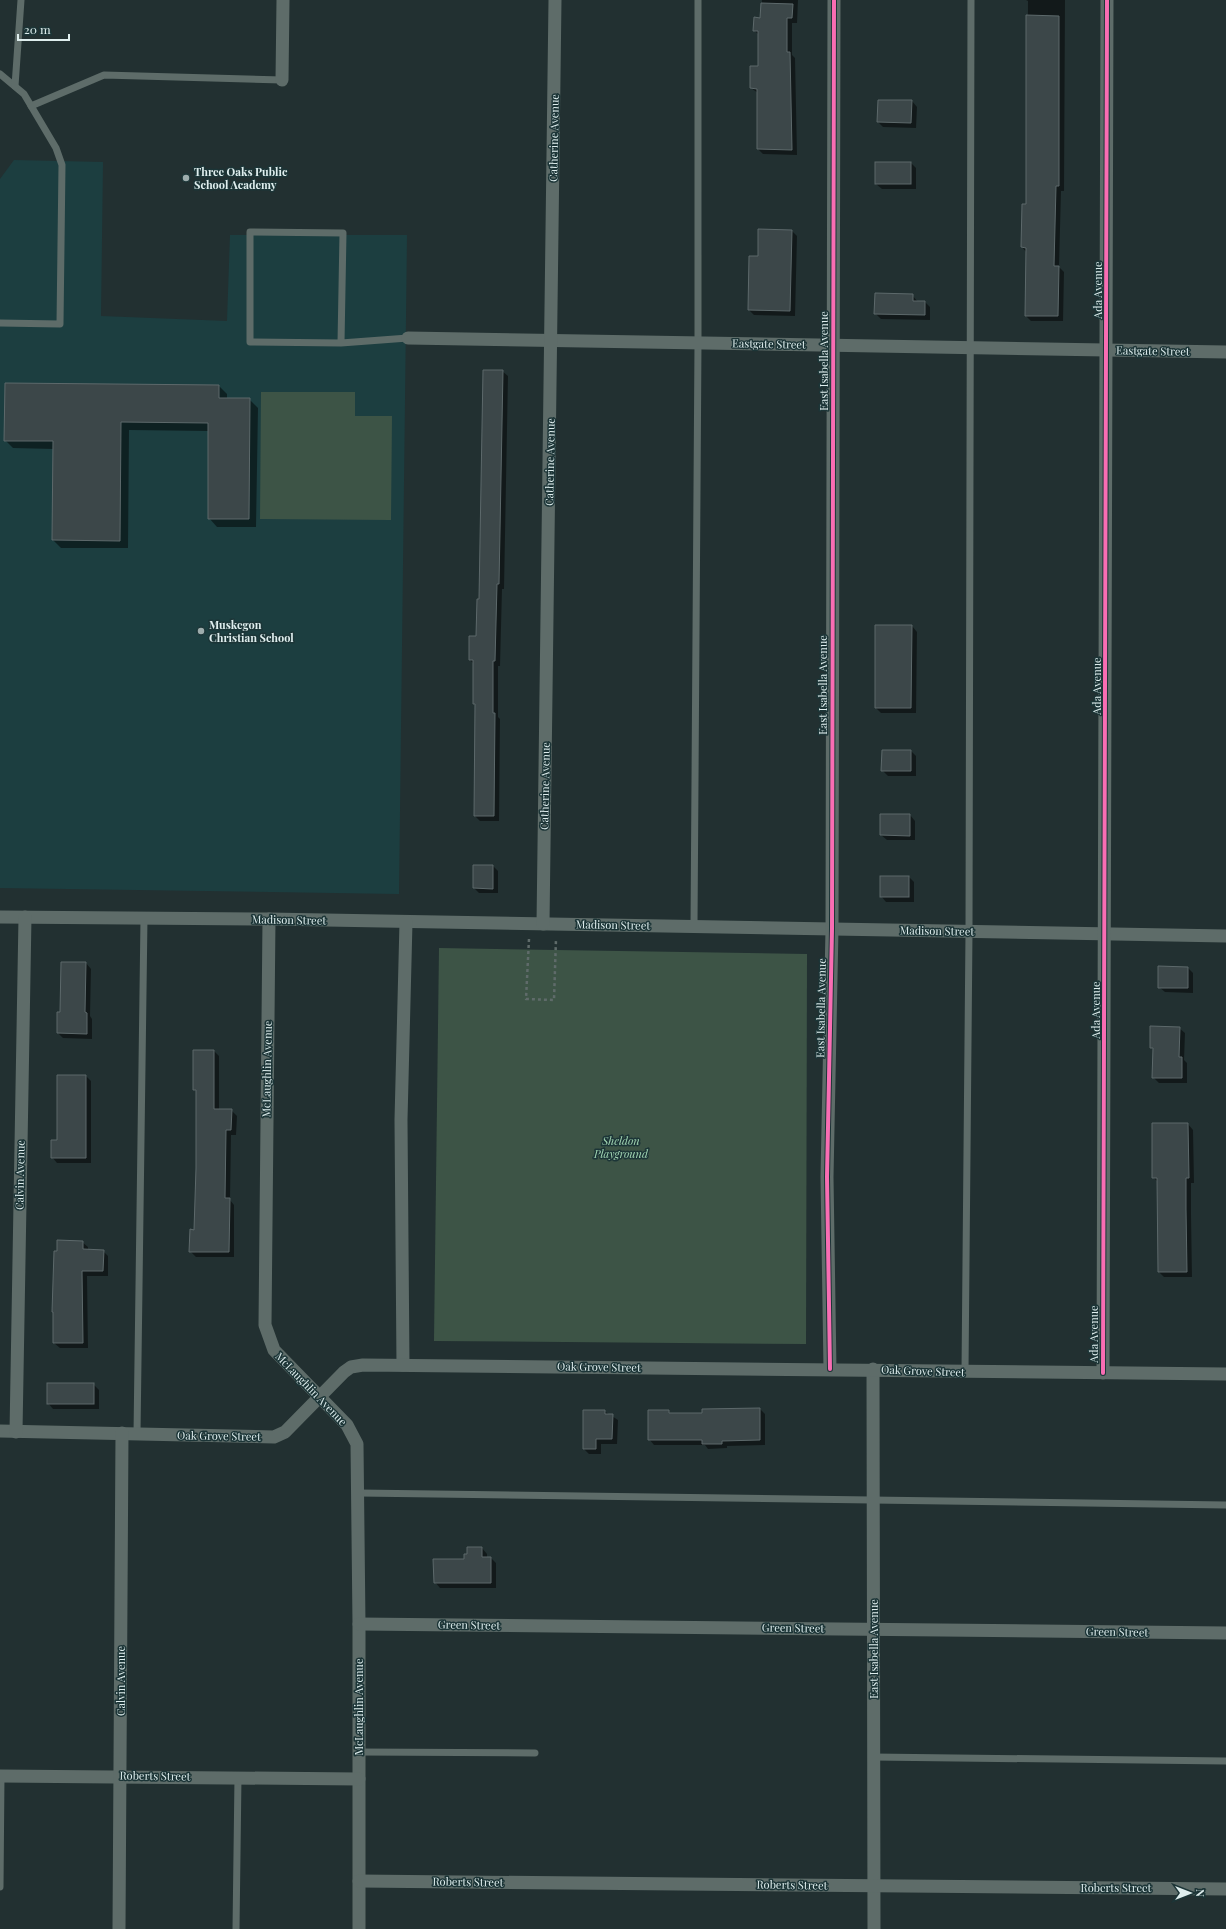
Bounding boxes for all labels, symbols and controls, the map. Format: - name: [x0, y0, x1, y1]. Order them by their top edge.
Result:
- scale bar: [18, 16, 69, 42]
- text: 20 m: [24, 21, 51, 37]
- street label: Catherine Avenue: [545, 93, 562, 182]
- place label: Three Oaks Public School Academy: [194, 164, 288, 192]
- marker: Three Oaks Public School Academy: [181, 173, 191, 183]
- street label: Ada Avenue: [1090, 261, 1105, 320]
- street label: East Isabella Avenue: [816, 311, 831, 411]
- street label: Eastgate Street: [732, 335, 806, 352]
- street label: Eastgate Street: [1116, 342, 1190, 359]
- street label: Catherine Avenue: [541, 417, 558, 506]
- place label: Muskegon Christian School: [209, 617, 294, 645]
- marker: Muskegon Christian School: [196, 626, 206, 636]
- street label: East Isabella Avenue: [815, 635, 830, 735]
- street label: Ada Avenue: [1089, 657, 1104, 716]
- street label: Catherine Avenue: [536, 741, 553, 830]
- street label: Madison Street: [252, 911, 326, 928]
- street label: Madison Street: [576, 916, 650, 933]
- street label: Madison Street: [900, 922, 974, 939]
- street label: East Isabella Avenue: [812, 958, 829, 1058]
- street label: Ada Avenue: [1088, 981, 1103, 1040]
- street label: McLaughlin Avenue: [258, 1020, 275, 1118]
- park label: Sheldon Playground: [593, 1133, 649, 1161]
- street label: Calvin Avenue: [11, 1139, 28, 1210]
- street label: Ada Avenue: [1086, 1305, 1101, 1364]
- street label: McLaughlin Avenue: [272, 1349, 351, 1429]
- street label: Oak Grove Street: [557, 1358, 641, 1375]
- street label: Oak Grove Street: [881, 1362, 965, 1379]
- street label: Oak Grove Street: [177, 1427, 261, 1444]
- street label: East Isabella Avenue: [866, 1599, 881, 1699]
- street label: Green Street: [438, 1616, 500, 1633]
- street label: Green Street: [762, 1619, 824, 1636]
- street label: Green Street: [1086, 1623, 1148, 1640]
- street label: Calvin Avenue: [113, 1646, 128, 1716]
- street label: McLaughlin Avenue: [351, 1658, 366, 1755]
- street label: Roberts Street: [119, 1767, 191, 1784]
- street label: Roberts Street: [432, 1873, 504, 1890]
- north arrow: [1170, 1873, 1210, 1913]
- street label: Roberts Street: [756, 1876, 828, 1893]
- street label: Roberts Street: [1081, 1880, 1152, 1895]
- text: N: [1193, 1889, 1208, 1897]

